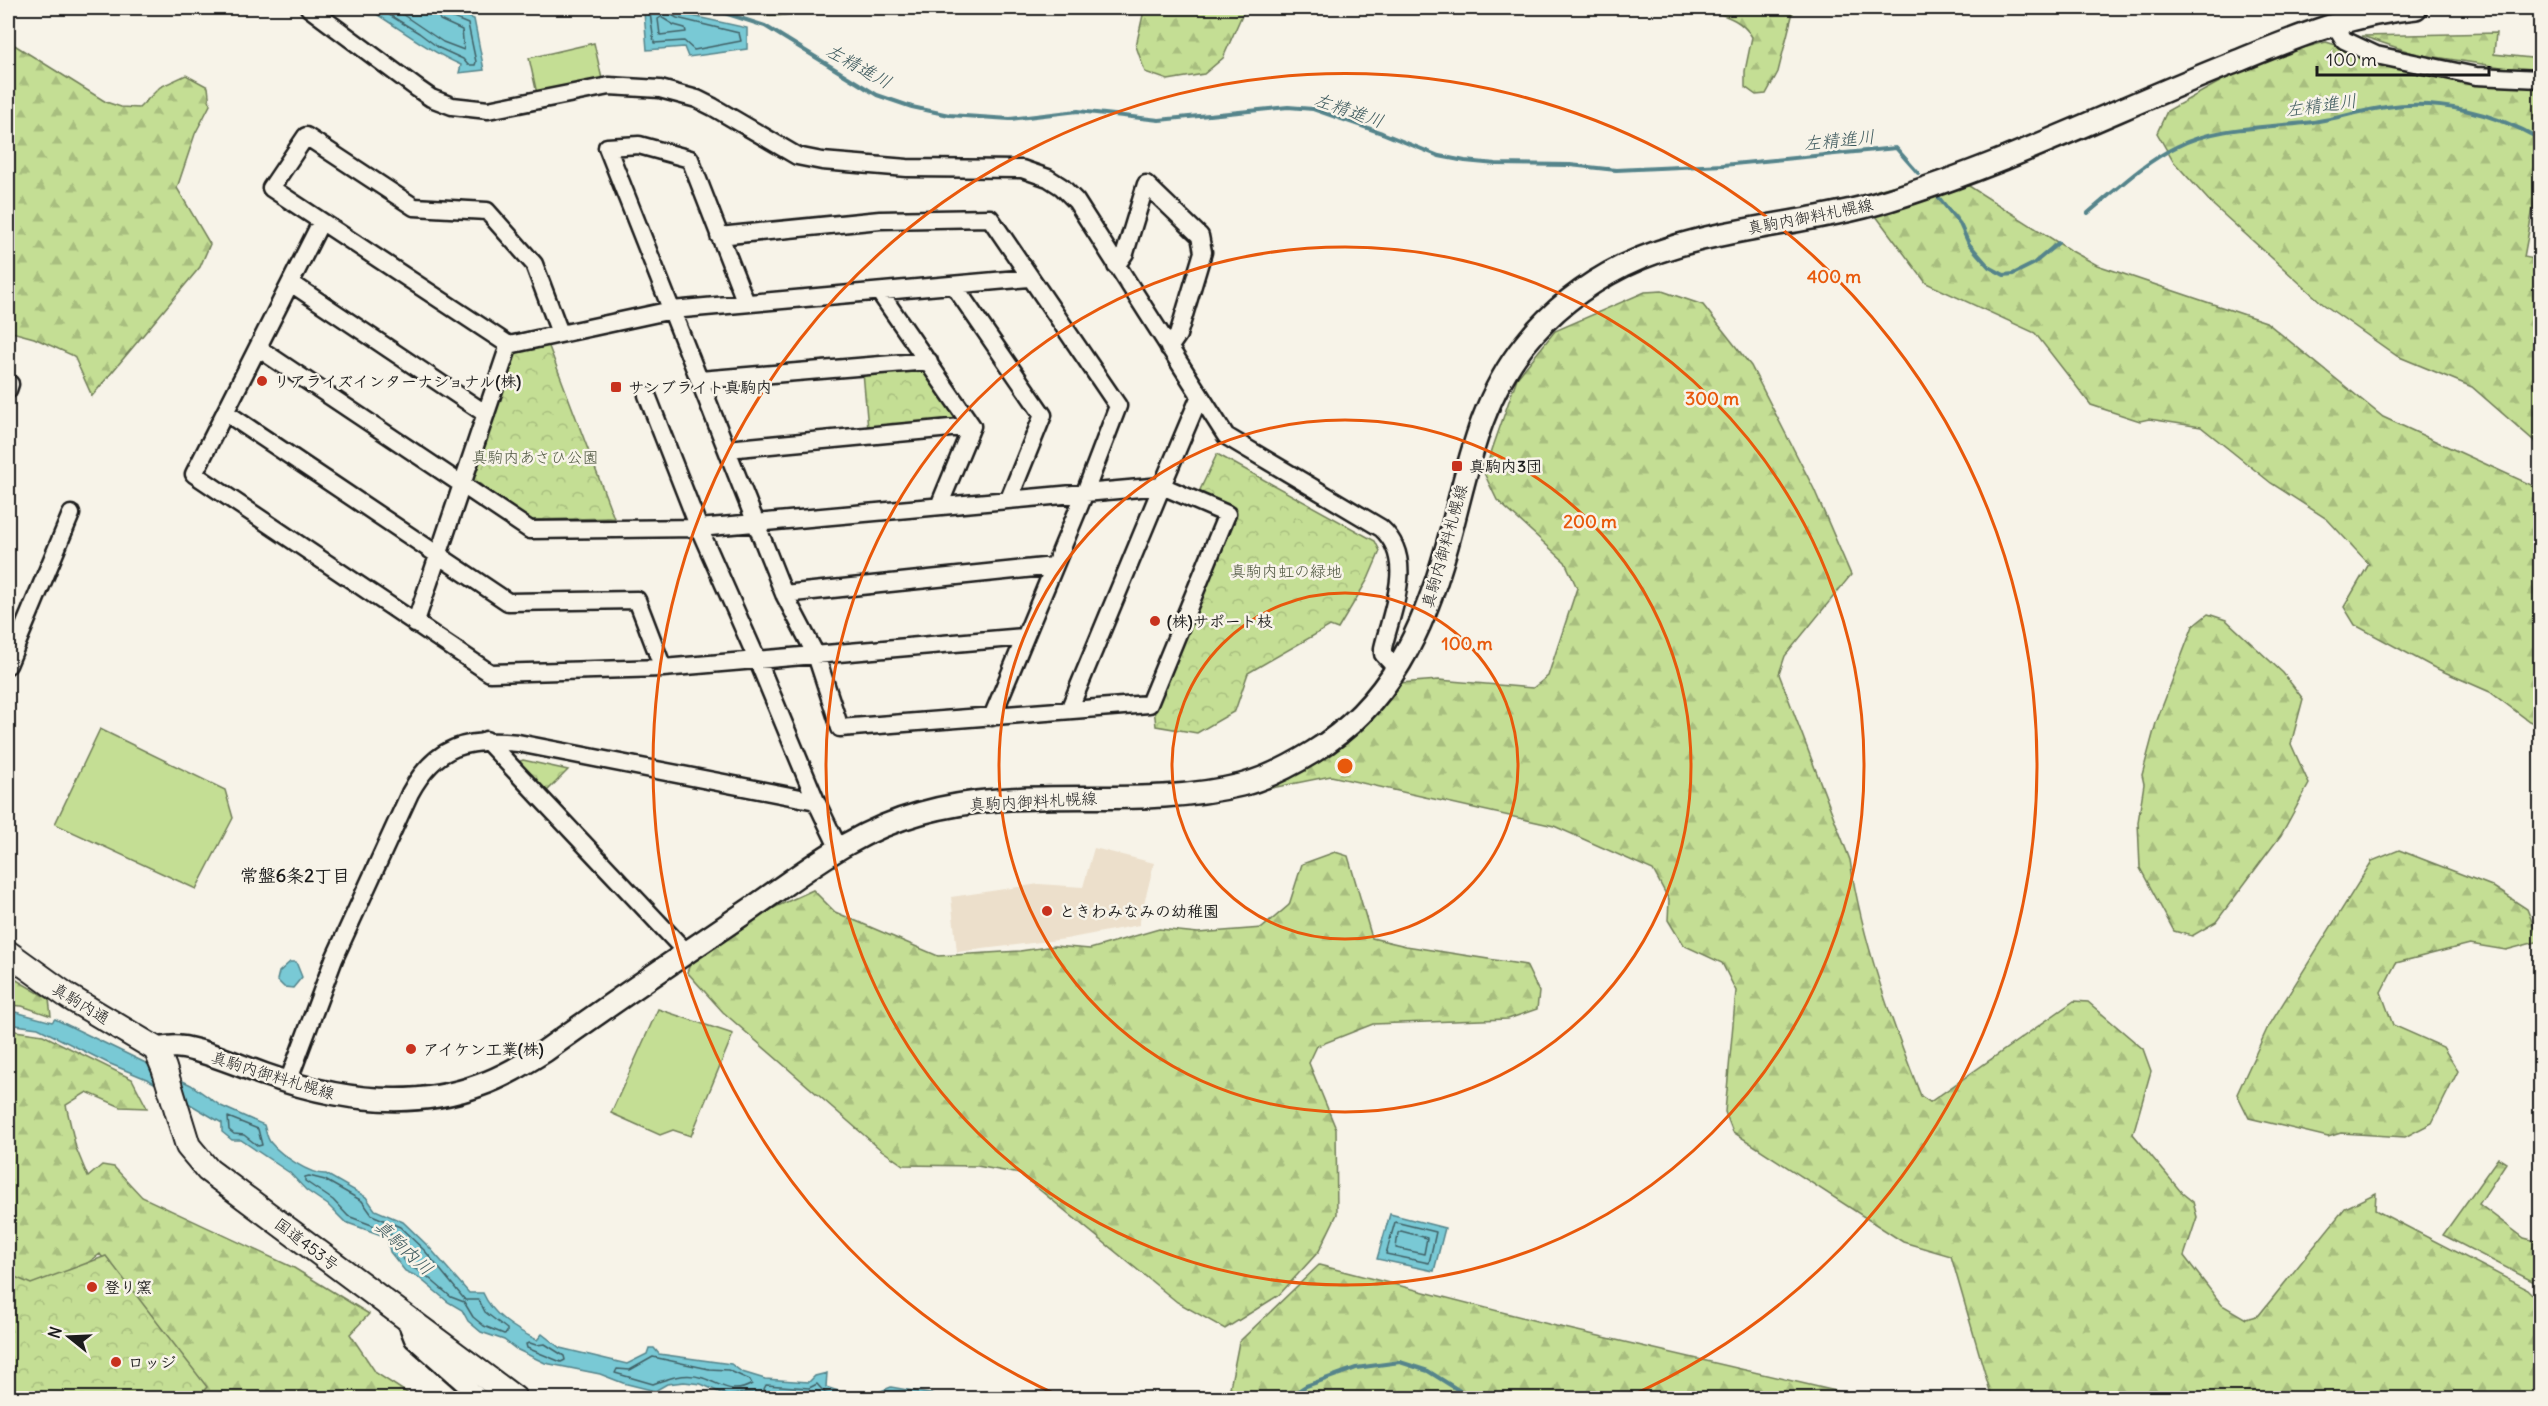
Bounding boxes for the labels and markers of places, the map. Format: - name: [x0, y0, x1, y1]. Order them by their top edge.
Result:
- place label: リアライズインターナショナル(株): [274, 371, 521, 392]
- marker: リアライズインターナショナル(株): [255, 374, 269, 388]
- place label: サンブライト真駒内: [628, 377, 772, 397]
- marker: サンブライト真駒内: [609, 380, 623, 394]
- place label: 真駒内3団: [1469, 456, 1542, 476]
- marker: 真駒内3団: [1450, 459, 1464, 473]
- place label: (株)サポート枝: [1167, 611, 1273, 632]
- marker: (株)サポート枝: [1148, 614, 1162, 628]
- centre of rings: [1335, 756, 1355, 776]
- place label: ときわみなみの幼稚園: [1059, 901, 1219, 921]
- marker: ときわみなみの幼稚園: [1040, 904, 1054, 918]
- place label: アイケン工業(株): [423, 1039, 544, 1060]
- marker: アイケン工業(株): [404, 1042, 418, 1056]
- place label: 登り窯: [104, 1277, 152, 1297]
- marker: 登り窯: [85, 1280, 99, 1294]
- place label: ロッジ: [128, 1352, 176, 1372]
- marker: ロッジ: [109, 1355, 123, 1369]

